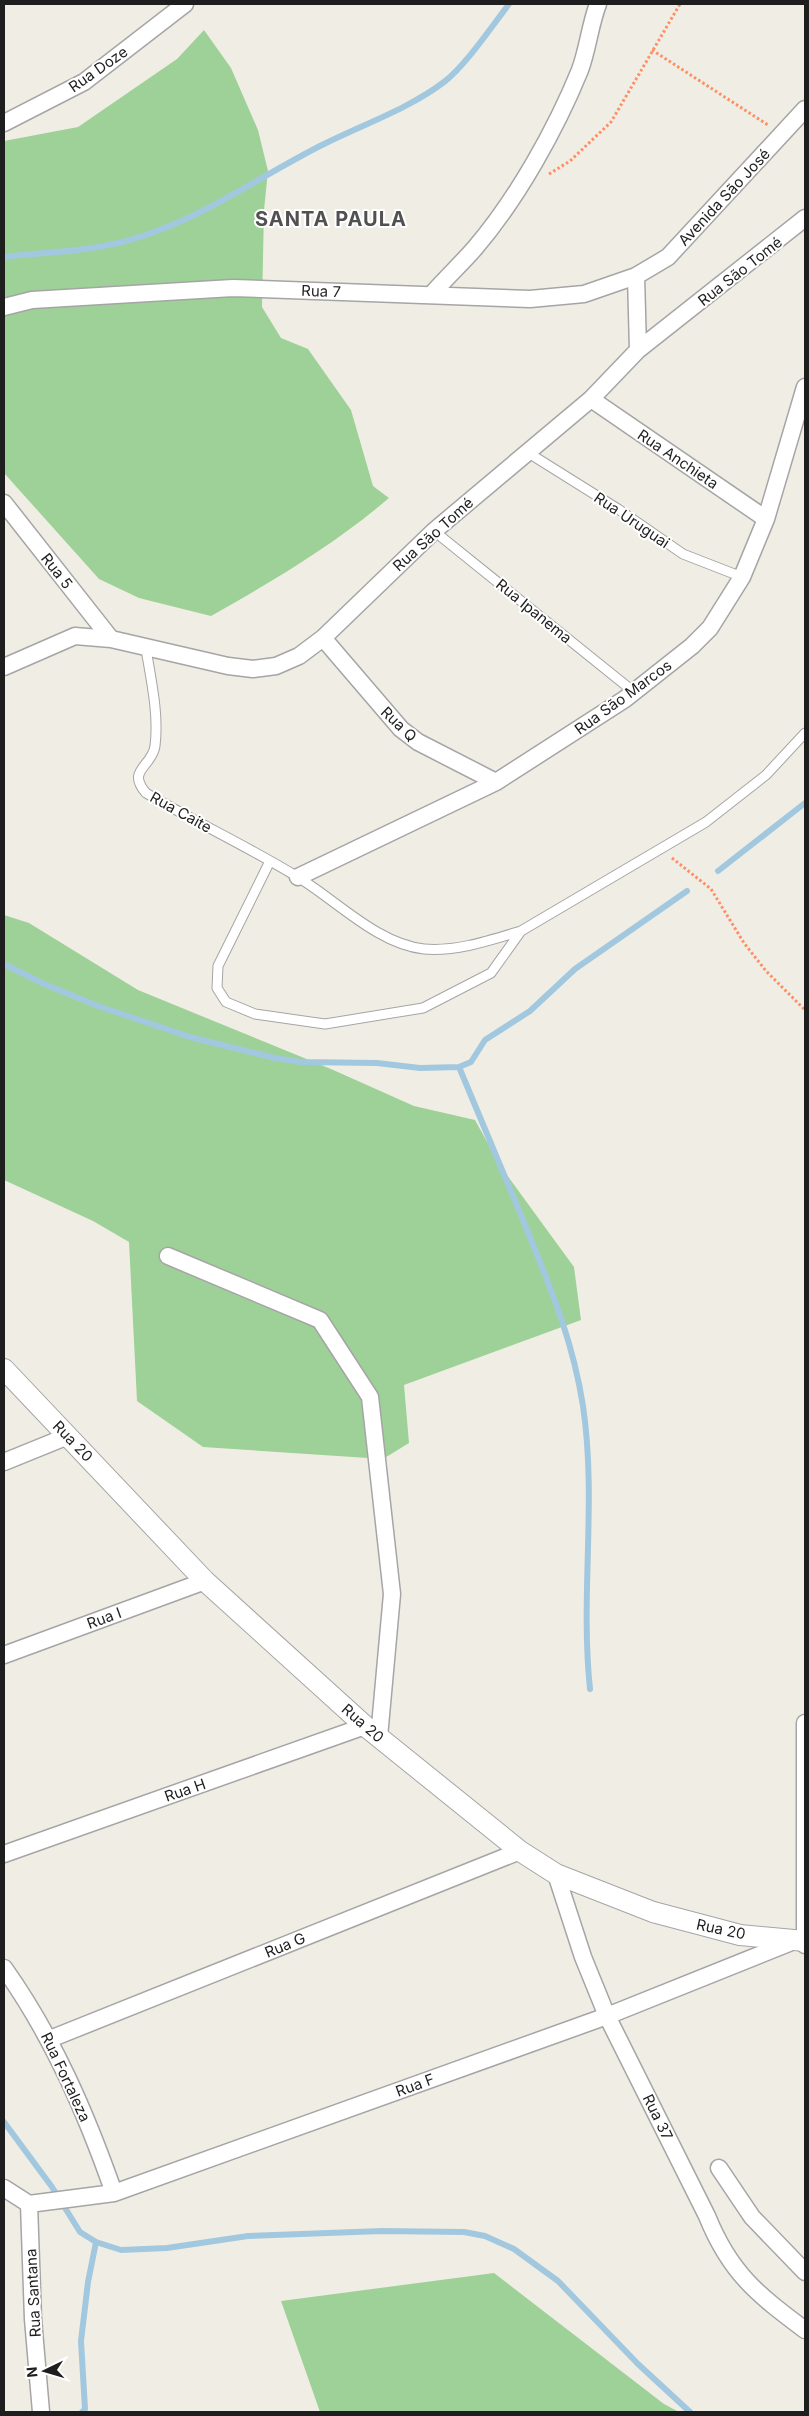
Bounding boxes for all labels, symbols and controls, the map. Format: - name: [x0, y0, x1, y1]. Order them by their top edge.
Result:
- street label: Rua Doze: [65, 42, 131, 96]
- street label: Avenida São José: [674, 144, 774, 250]
- district label: SANTA PAULA: [255, 207, 407, 231]
- street label: Rua São Tomé: [694, 232, 786, 310]
- street label: Rua 7: [301, 281, 341, 301]
- street label: Rua Anchieta: [634, 425, 722, 493]
- street label: Rua Uruguai: [591, 488, 673, 552]
- street label: Rua São Tomé: [389, 493, 477, 575]
- street label: Rua 5: [37, 549, 77, 593]
- street label: Rua Ipanema: [492, 575, 576, 647]
- street label: Rua São Marcos: [571, 655, 675, 739]
- street label: Rua Q: [377, 702, 421, 746]
- street label: Rua Caite: [147, 787, 215, 837]
- street label: Rua 20: [49, 1416, 97, 1466]
- street label: Rua I: [84, 1603, 124, 1633]
- street label: Rua 20: [338, 1700, 388, 1746]
- street label: Rua H: [162, 1774, 208, 1806]
- street label: Rua 20: [695, 1915, 747, 1943]
- street label: Rua G: [262, 1928, 308, 1962]
- street label: Rua Fortaleza: [37, 2029, 95, 2125]
- street label: Rua F: [393, 2069, 437, 2101]
- street label: Rua 37: [639, 2091, 677, 2143]
- street label: Rua Santana: [21, 2248, 45, 2338]
- north arrow: [20, 2346, 70, 2396]
- text: N: [23, 2366, 40, 2378]

